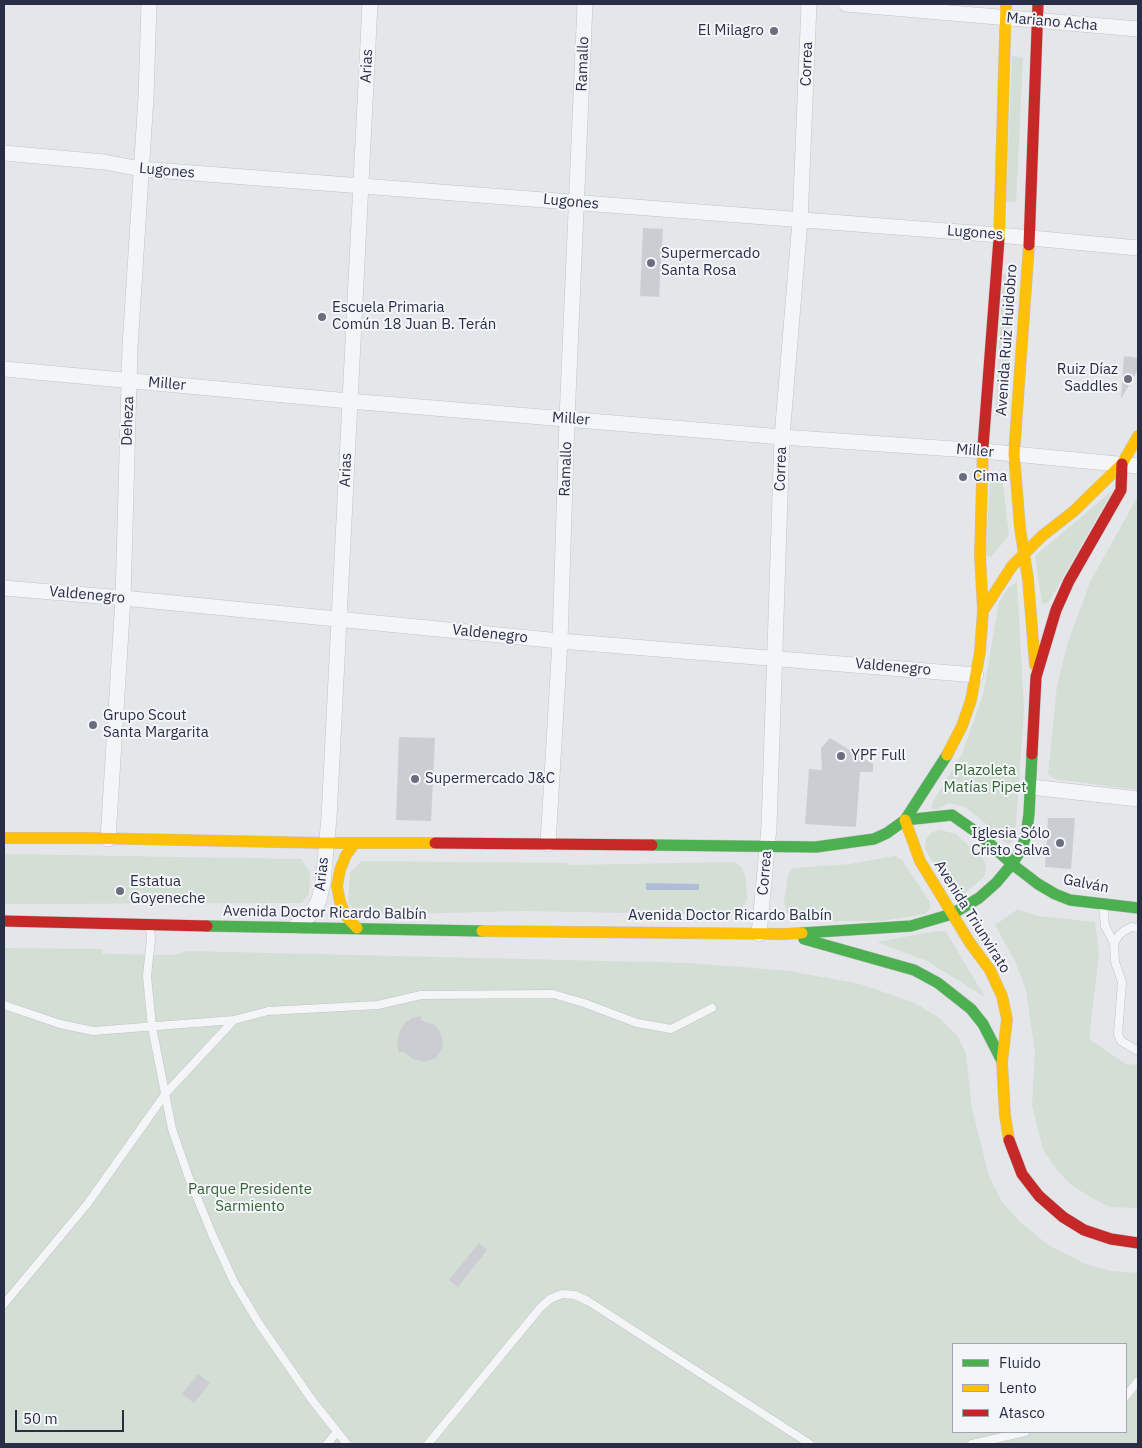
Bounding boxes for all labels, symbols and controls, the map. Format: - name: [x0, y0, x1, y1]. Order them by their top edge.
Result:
- street label: Mariano Acha: [1006, 9, 1098, 35]
- place label: El Milagro: [698, 22, 764, 40]
- marker: El Milagro: [768, 25, 780, 37]
- street label: Ramallo: [573, 36, 593, 92]
- street label: Correa: [797, 41, 817, 87]
- street label: Arias: [357, 48, 377, 84]
- street label: Lugones: [138, 160, 196, 182]
- street label: Lugones: [542, 191, 600, 213]
- street label: Lugones: [946, 222, 1004, 244]
- place label: Supermercado Santa Rosa: [661, 245, 760, 280]
- marker: Supermercado Santa Rosa: [645, 257, 657, 269]
- street label: Avenida Ruiz Huidobro: [993, 263, 1021, 417]
- place label: Escuela Primaria Común 18 Juan B. Terán: [332, 299, 496, 334]
- marker: Escuela Primaria Común 18 Juan B. Terán: [316, 311, 328, 323]
- place label: Ruiz Díaz Saddles: [1057, 361, 1118, 396]
- street label: Miller: [147, 373, 187, 395]
- marker: Ruiz Díaz Saddles: [1122, 373, 1134, 385]
- street label: Deheza: [118, 396, 138, 446]
- street label: Miller: [552, 409, 590, 429]
- street label: Miller: [955, 440, 995, 462]
- street label: Ramallo: [556, 441, 576, 497]
- street label: Correa: [771, 446, 791, 492]
- street label: Arias: [336, 453, 356, 487]
- place label: Cima: [973, 468, 1007, 486]
- marker: Cima: [957, 471, 969, 483]
- street label: Valdenegro: [48, 583, 126, 607]
- street label: Valdenegro: [451, 621, 529, 647]
- street label: Valdenegro: [854, 655, 932, 679]
- place label: Grupo Scout Santa Margarita: [103, 707, 209, 742]
- marker: Grupo Scout Santa Margarita: [87, 719, 99, 731]
- place label: YPF Full: [851, 747, 906, 765]
- marker: YPF Full: [835, 750, 847, 762]
- park label: Plazoleta Matías Pipet: [943, 762, 1027, 797]
- place label: Supermercado J&C: [425, 770, 555, 788]
- marker: Supermercado J&C: [409, 773, 421, 785]
- place label: Iglesia Sólo Cristo Salva: [971, 825, 1050, 860]
- marker: Iglesia Sólo Cristo Salva: [1054, 837, 1066, 849]
- street label: Correa: [754, 850, 776, 896]
- street label: Arias: [311, 856, 333, 892]
- street label: Avenida Triunvirato: [930, 857, 1014, 977]
- street label: Galván: [1062, 871, 1110, 897]
- place label: Estatua Goyeneche: [130, 873, 205, 908]
- marker: Estatua Goyeneche: [114, 885, 126, 897]
- street label: Avenida Doctor Ricardo Balbín: [223, 902, 427, 924]
- street label: Avenida Doctor Ricardo Balbín: [628, 907, 832, 925]
- park label: Parque Presidente Sarmiento: [188, 1181, 312, 1216]
- legend: [952, 1343, 1127, 1433]
- text: Fluido: [999, 1353, 1041, 1372]
- text: Lento: [999, 1378, 1037, 1397]
- scale bar: [18, 1400, 126, 1432]
- text: Atasco: [999, 1403, 1045, 1422]
- text: 50 m: [23, 1409, 58, 1428]

